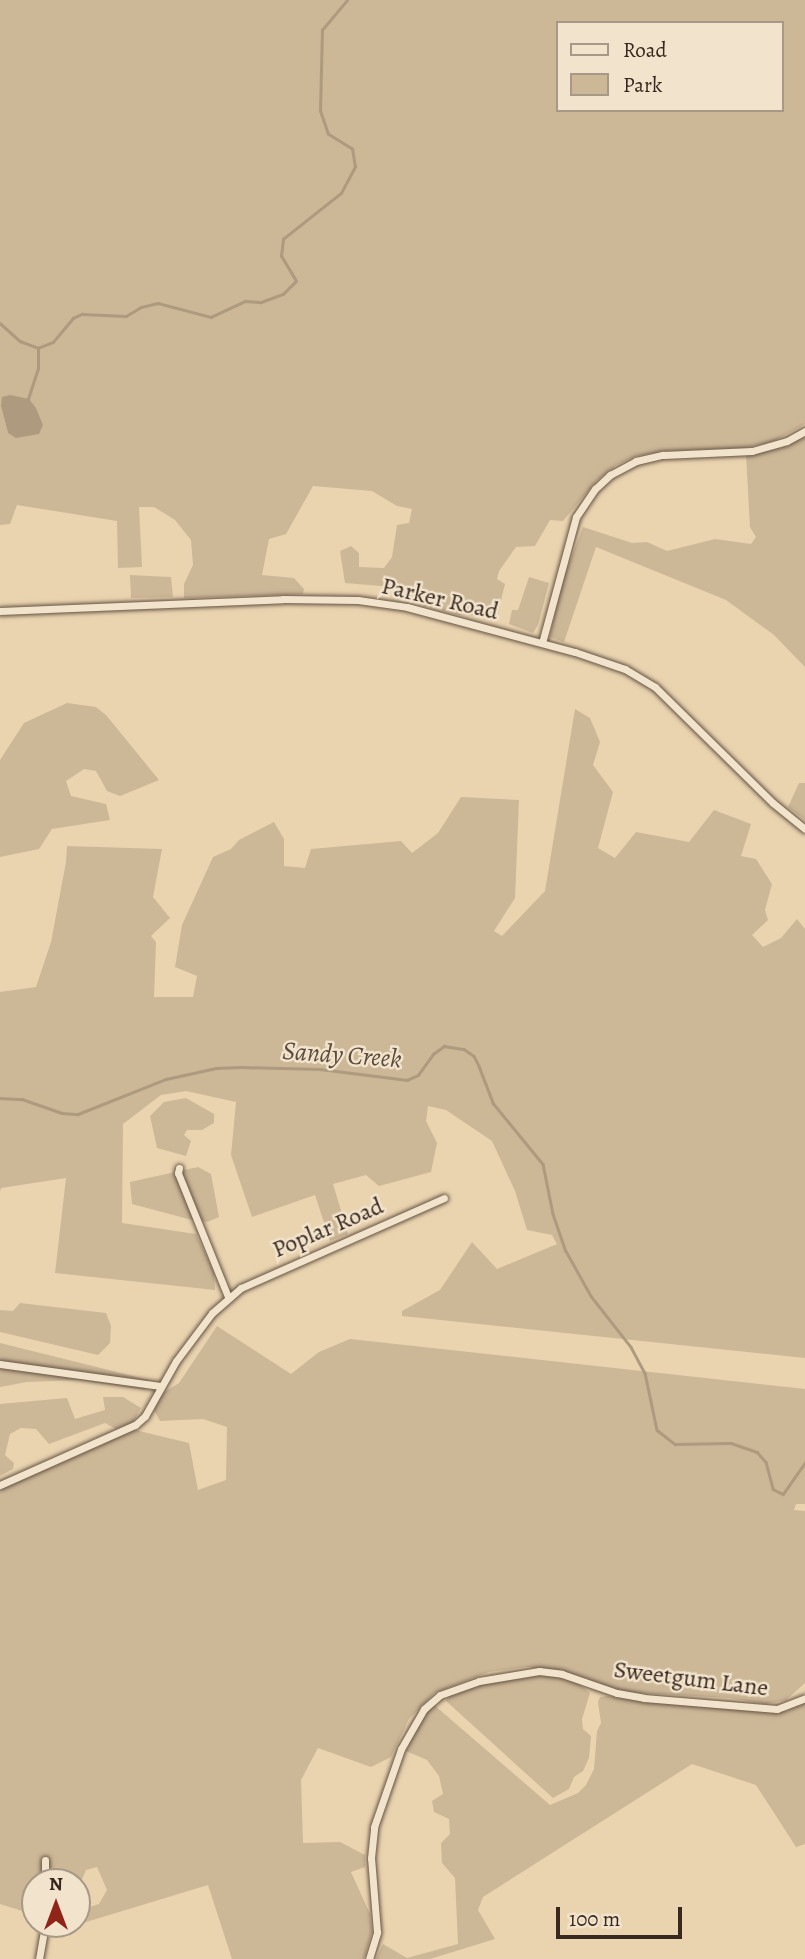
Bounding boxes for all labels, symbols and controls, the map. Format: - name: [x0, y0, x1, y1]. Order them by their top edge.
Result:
- legend: [556, 21, 784, 112]
- text: Road: [623, 36, 667, 64]
- text: Park: [623, 71, 662, 99]
- street label: Parker Road: [379, 572, 501, 626]
- water label: Sandy Creek: [281, 1035, 403, 1075]
- street label: Poplar Road: [268, 1192, 388, 1264]
- street label: Sweetgum Lane: [612, 1655, 770, 1703]
- north arrow: [21, 1868, 91, 1938]
- text: N: [49, 1871, 63, 1897]
- scale bar: [560, 1892, 686, 1936]
- text: 100 m: [569, 1905, 620, 1933]

